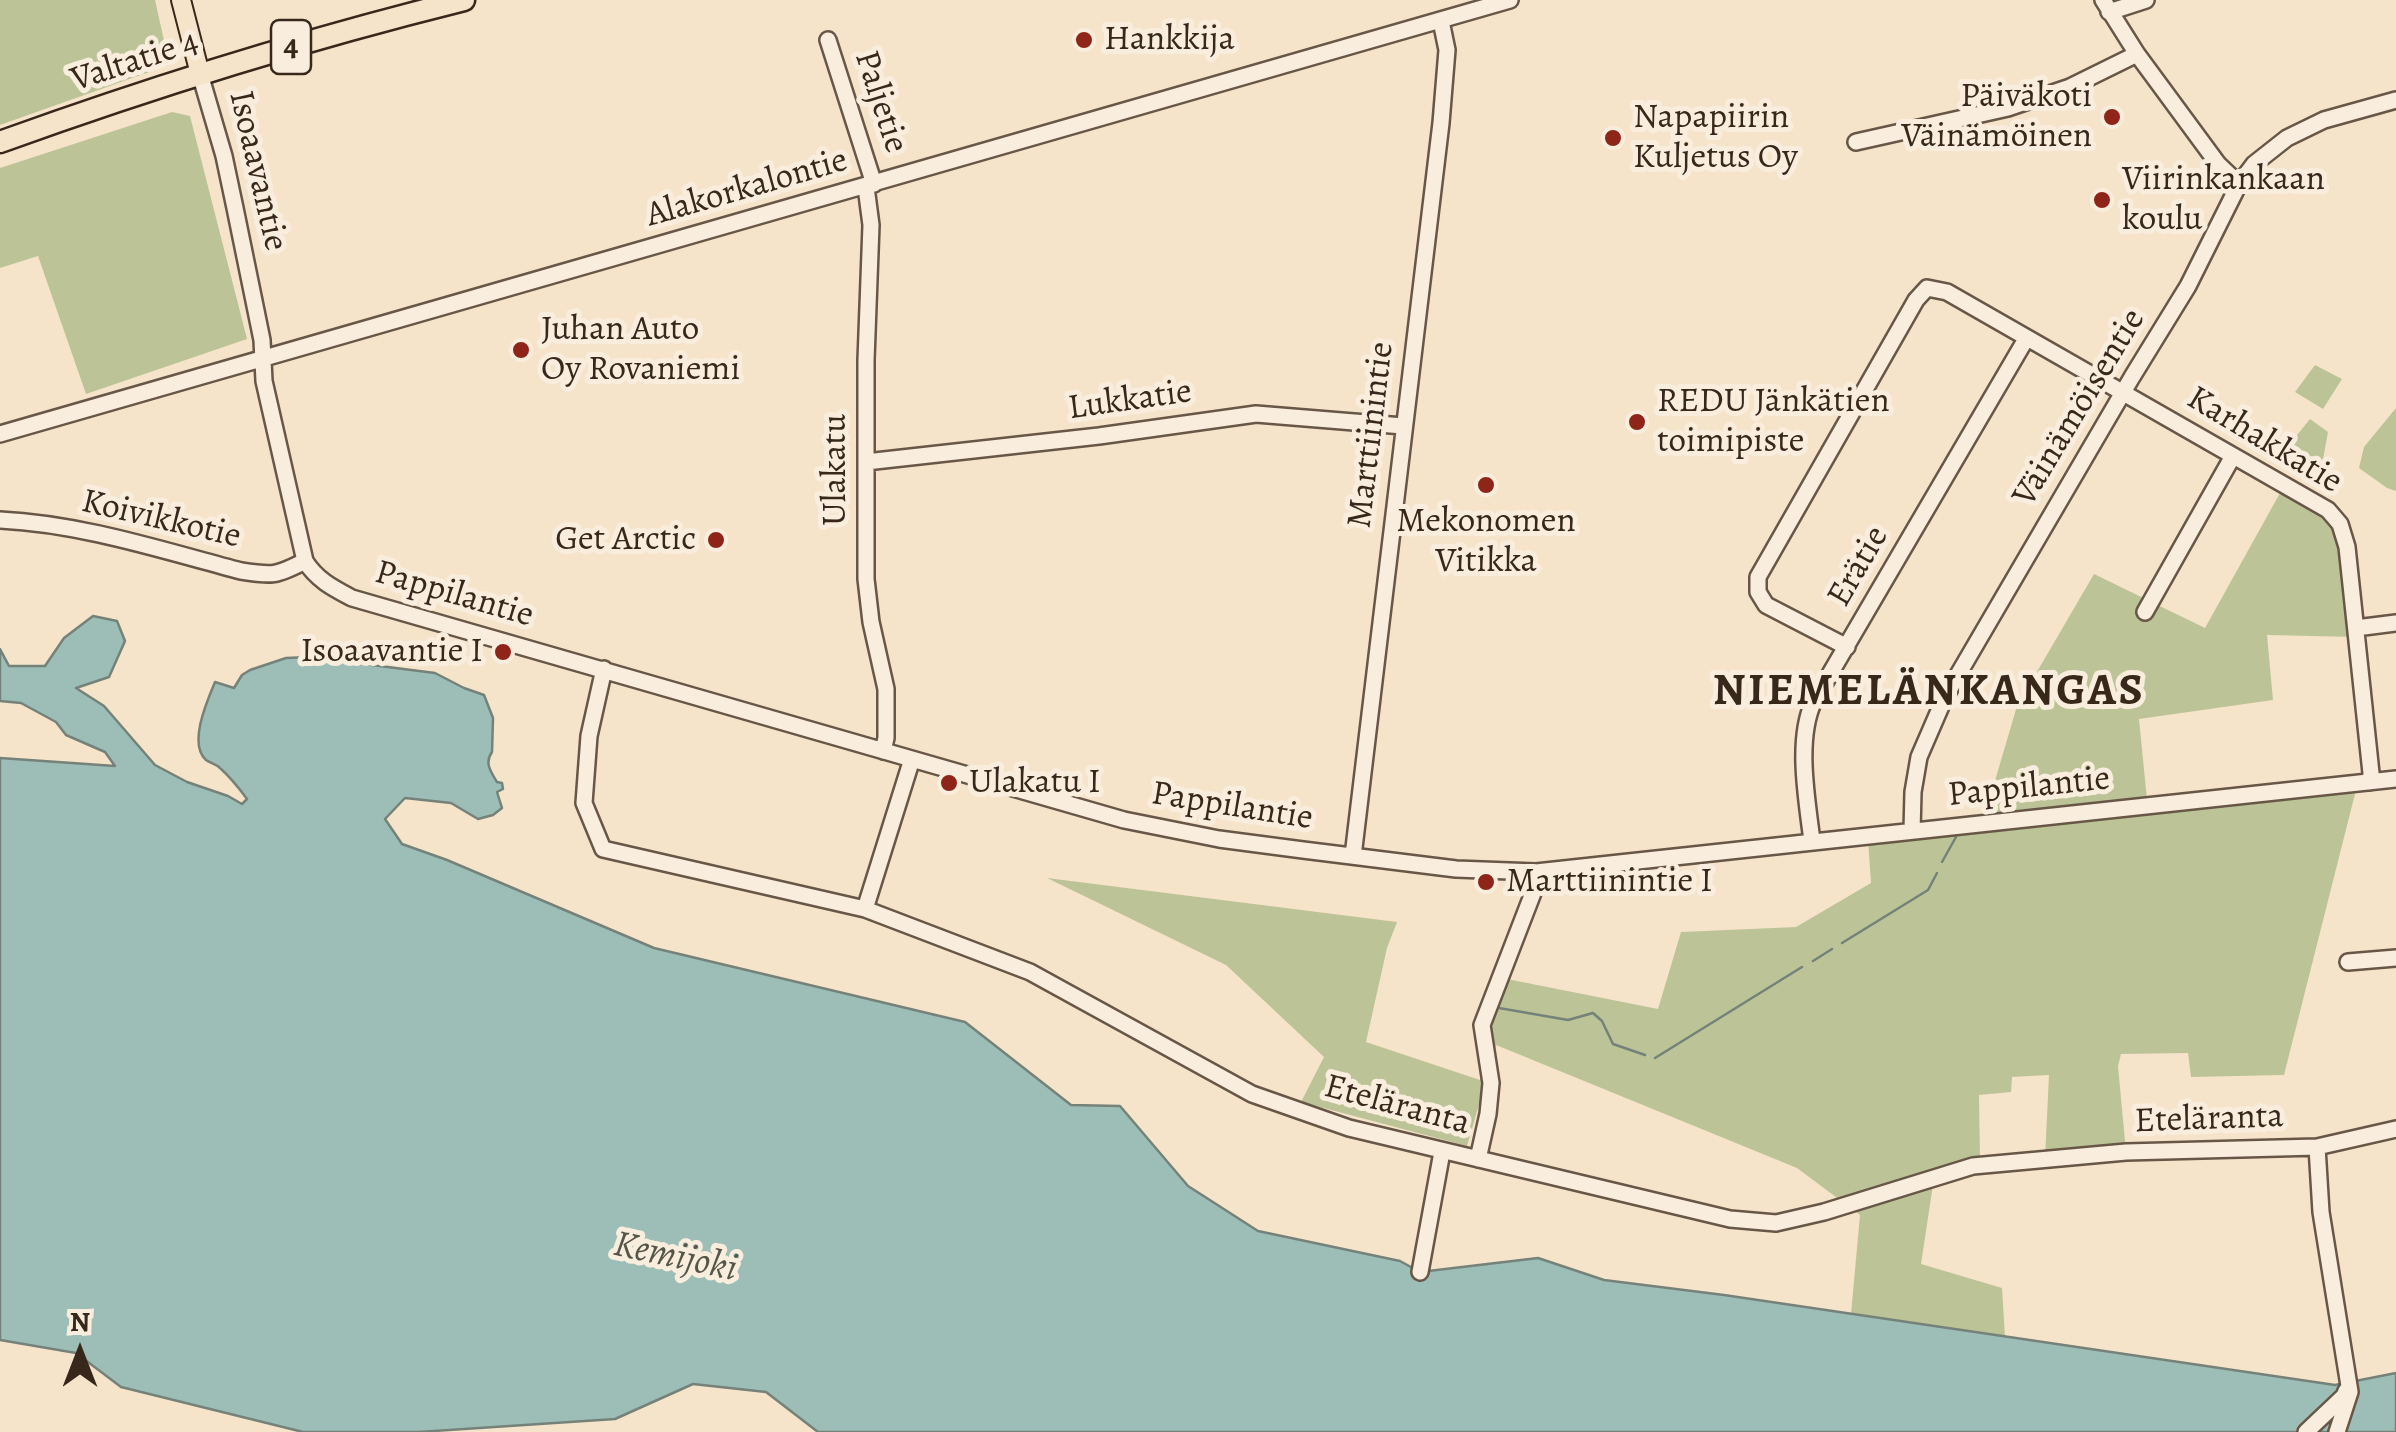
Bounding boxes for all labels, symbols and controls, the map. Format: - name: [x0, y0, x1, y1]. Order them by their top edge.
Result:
- place label: Hankkija: [1104, 19, 1235, 61]
- road number: 4: [271, 20, 311, 74]
- street label: Valtatie 4: [66, 22, 204, 102]
- marker: Hankkija: [1073, 29, 1095, 51]
- street label: Paljetie: [844, 46, 916, 158]
- place label: Päiväkoti Väinämöinen: [1901, 76, 2092, 158]
- street label: Isoaavantie: [218, 87, 296, 255]
- place label: Napapiirin Kuljetus Oy: [1633, 97, 1798, 179]
- marker: Päiväkoti Väinämöinen: [2101, 106, 2123, 128]
- marker: Napapiirin Kuljetus Oy: [1602, 127, 1624, 149]
- street label: Alakorkalontie: [642, 140, 852, 238]
- place label: Viirinkankaan koulu: [2122, 159, 2325, 241]
- marker: Viirinkankaan koulu: [2091, 189, 2113, 211]
- street label: Väinämöisentie: [2005, 302, 2155, 514]
- place label: Juhan Auto Oy Rovaniemi: [541, 309, 740, 391]
- marker: Juhan Auto Oy Rovaniemi: [510, 339, 532, 361]
- street label: Marttiinintie: [1340, 340, 1404, 530]
- street label: Lukkatie: [1066, 372, 1194, 430]
- street label: Karhakkatie: [2179, 378, 2349, 504]
- place label: REDU Jänkätien toimipiste: [1657, 381, 1890, 463]
- marker: REDU Jänkätien toimipiste: [1626, 411, 1648, 433]
- street label: Ulakatu: [815, 414, 857, 526]
- marker: Mekonomen Vitikka: [1475, 474, 1497, 496]
- street label: Koivikkotie: [77, 481, 245, 559]
- place label: Mekonomen Vitikka: [1396, 501, 1576, 583]
- place label: Get Arctic: [555, 519, 696, 561]
- street label: Erätie: [1819, 519, 1899, 615]
- marker: Get Arctic: [705, 529, 727, 551]
- street label: Pappilantie: [370, 552, 538, 638]
- place label: Isoaavantie I: [300, 631, 483, 673]
- marker: Isoaavantie I: [492, 641, 514, 663]
- district label: NIEMELÄNKANGAS: [1713, 666, 2145, 720]
- street label: Pappilantie: [1946, 759, 2112, 817]
- place label: Ulakatu I: [969, 762, 1101, 804]
- marker: Ulakatu I: [938, 772, 960, 794]
- street label: Pappilantie: [1148, 774, 1316, 840]
- place label: Marttiinintie I: [1506, 861, 1713, 903]
- marker: Marttiinintie I: [1475, 871, 1497, 893]
- street label: Eteläranta: [1320, 1066, 1474, 1146]
- street label: Eteläranta: [2134, 1096, 2284, 1144]
- water label: Kemijoki: [609, 1223, 741, 1293]
- north arrow: [30, 1302, 130, 1402]
- text: N: [70, 1303, 90, 1341]

